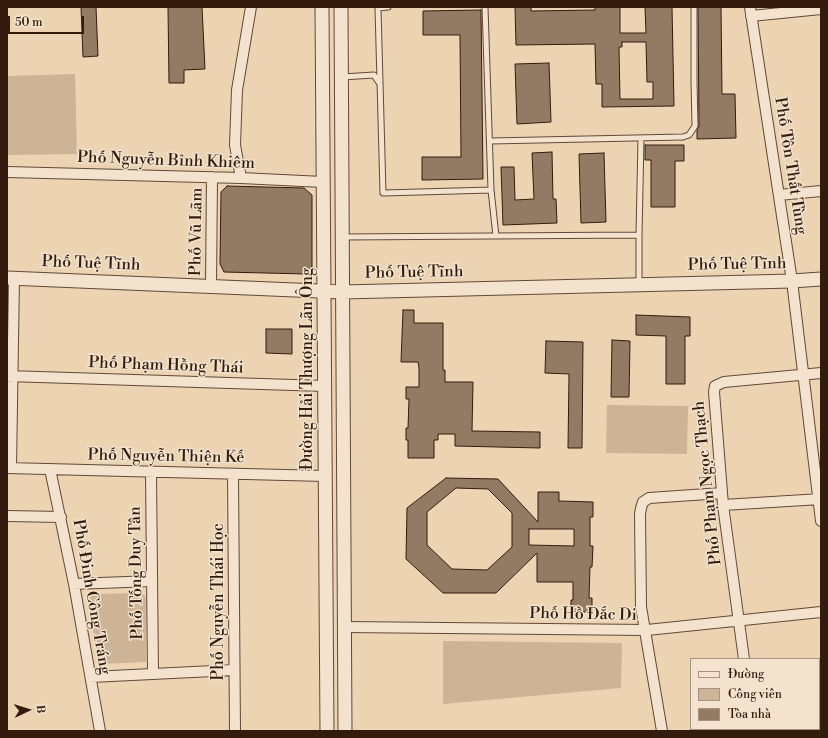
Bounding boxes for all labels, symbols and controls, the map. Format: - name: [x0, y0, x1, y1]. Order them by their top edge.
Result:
- scale bar: [10, 8, 86, 34]
- text: 50 m: [15, 15, 43, 30]
- street label: Phố Tôn Thất Tùng: [770, 96, 810, 236]
- street label: Phố Nguyễn Bỉnh Khiêm: [77, 148, 255, 174]
- street label: Phố Vũ Lãm: [187, 188, 207, 276]
- street label: Phố Tuệ Tĩnh: [41, 253, 141, 275]
- street label: Phố Tuệ Tĩnh: [687, 255, 787, 275]
- street label: Phố Tuệ Tĩnh: [364, 263, 464, 283]
- street label: Đường Hải Thượng Lãn Ông: [298, 268, 318, 470]
- street label: Phố Phạm Hồng Thái: [88, 354, 244, 378]
- street label: Phố Phạm Ngọc Thạch: [690, 400, 726, 566]
- street label: Phố Nguyễn Thiện Kế: [87, 446, 245, 468]
- street label: Phố Tống Duy Tân: [126, 506, 148, 640]
- street label: Phố Đinh Công Tráng: [68, 518, 114, 676]
- street label: Phố Nguyễn Thái Học: [209, 523, 229, 681]
- street label: Phố Hồ Đắc Di: [529, 604, 637, 626]
- legend: [690, 658, 820, 730]
- text: Đường: [728, 667, 764, 682]
- text: Công viên: [728, 687, 782, 702]
- north arrow: [8, 690, 48, 730]
- text: B: [33, 705, 47, 714]
- text: Tòa nhà: [728, 707, 771, 722]

